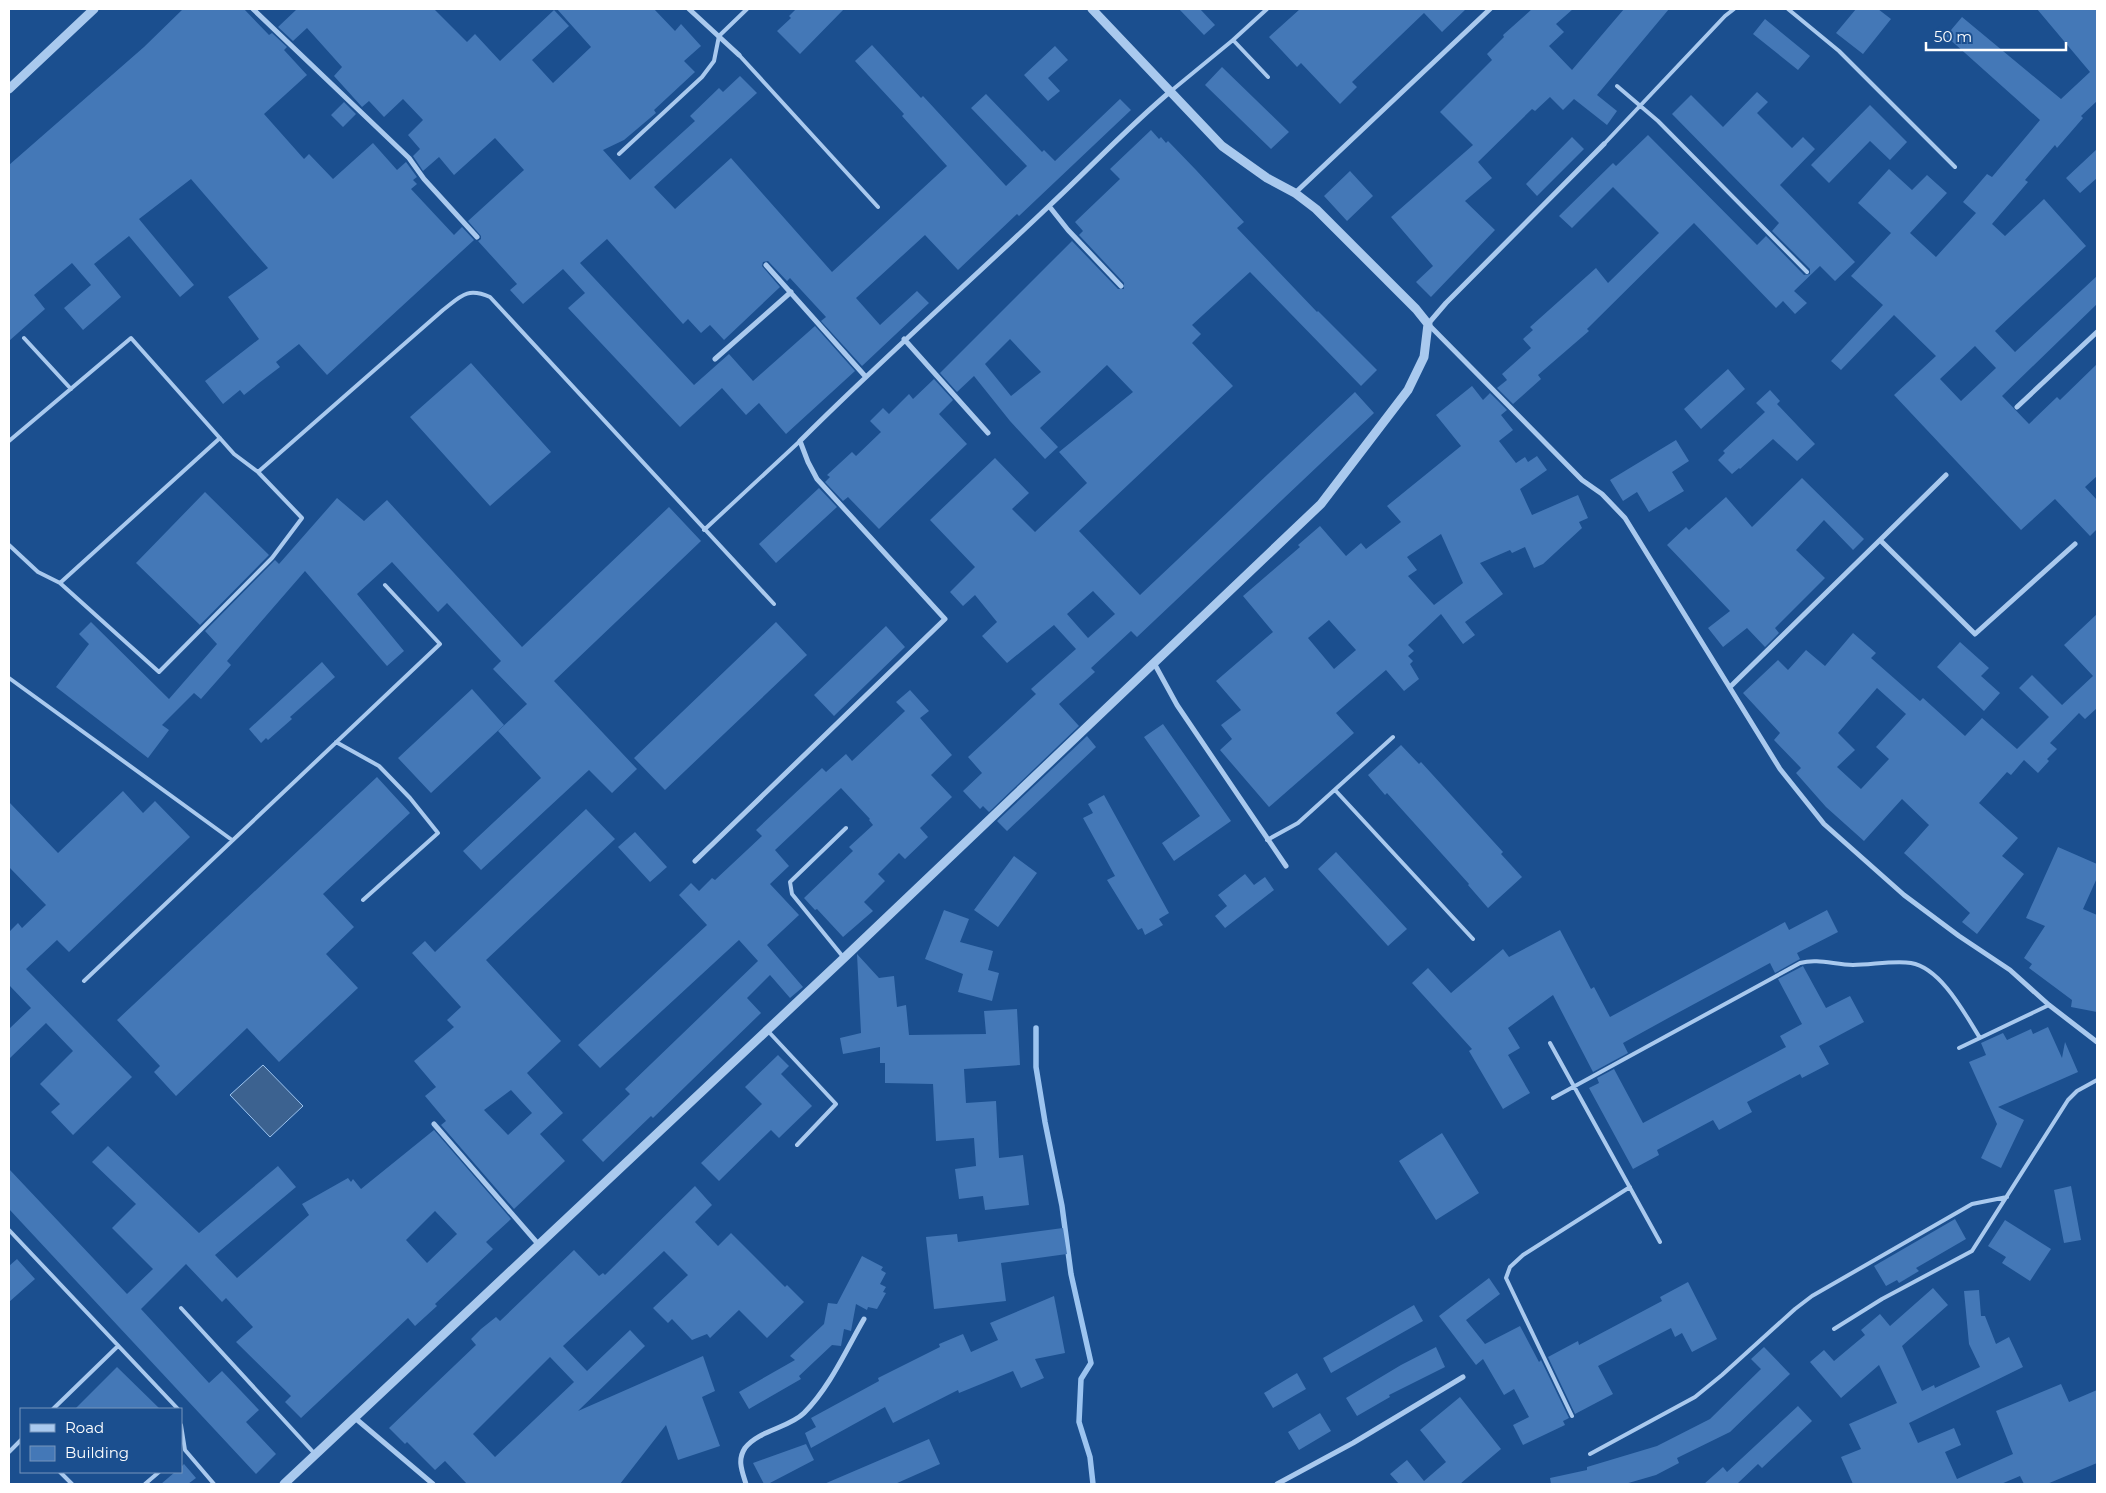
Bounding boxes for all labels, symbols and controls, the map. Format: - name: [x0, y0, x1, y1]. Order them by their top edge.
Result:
- scale bar: [1926, 20, 2066, 52]
- text: 50 m: [1934, 27, 1972, 46]
- legend: [20, 1408, 182, 1473]
- text: Road: [65, 1418, 104, 1437]
- text: Building: [65, 1443, 129, 1462]

